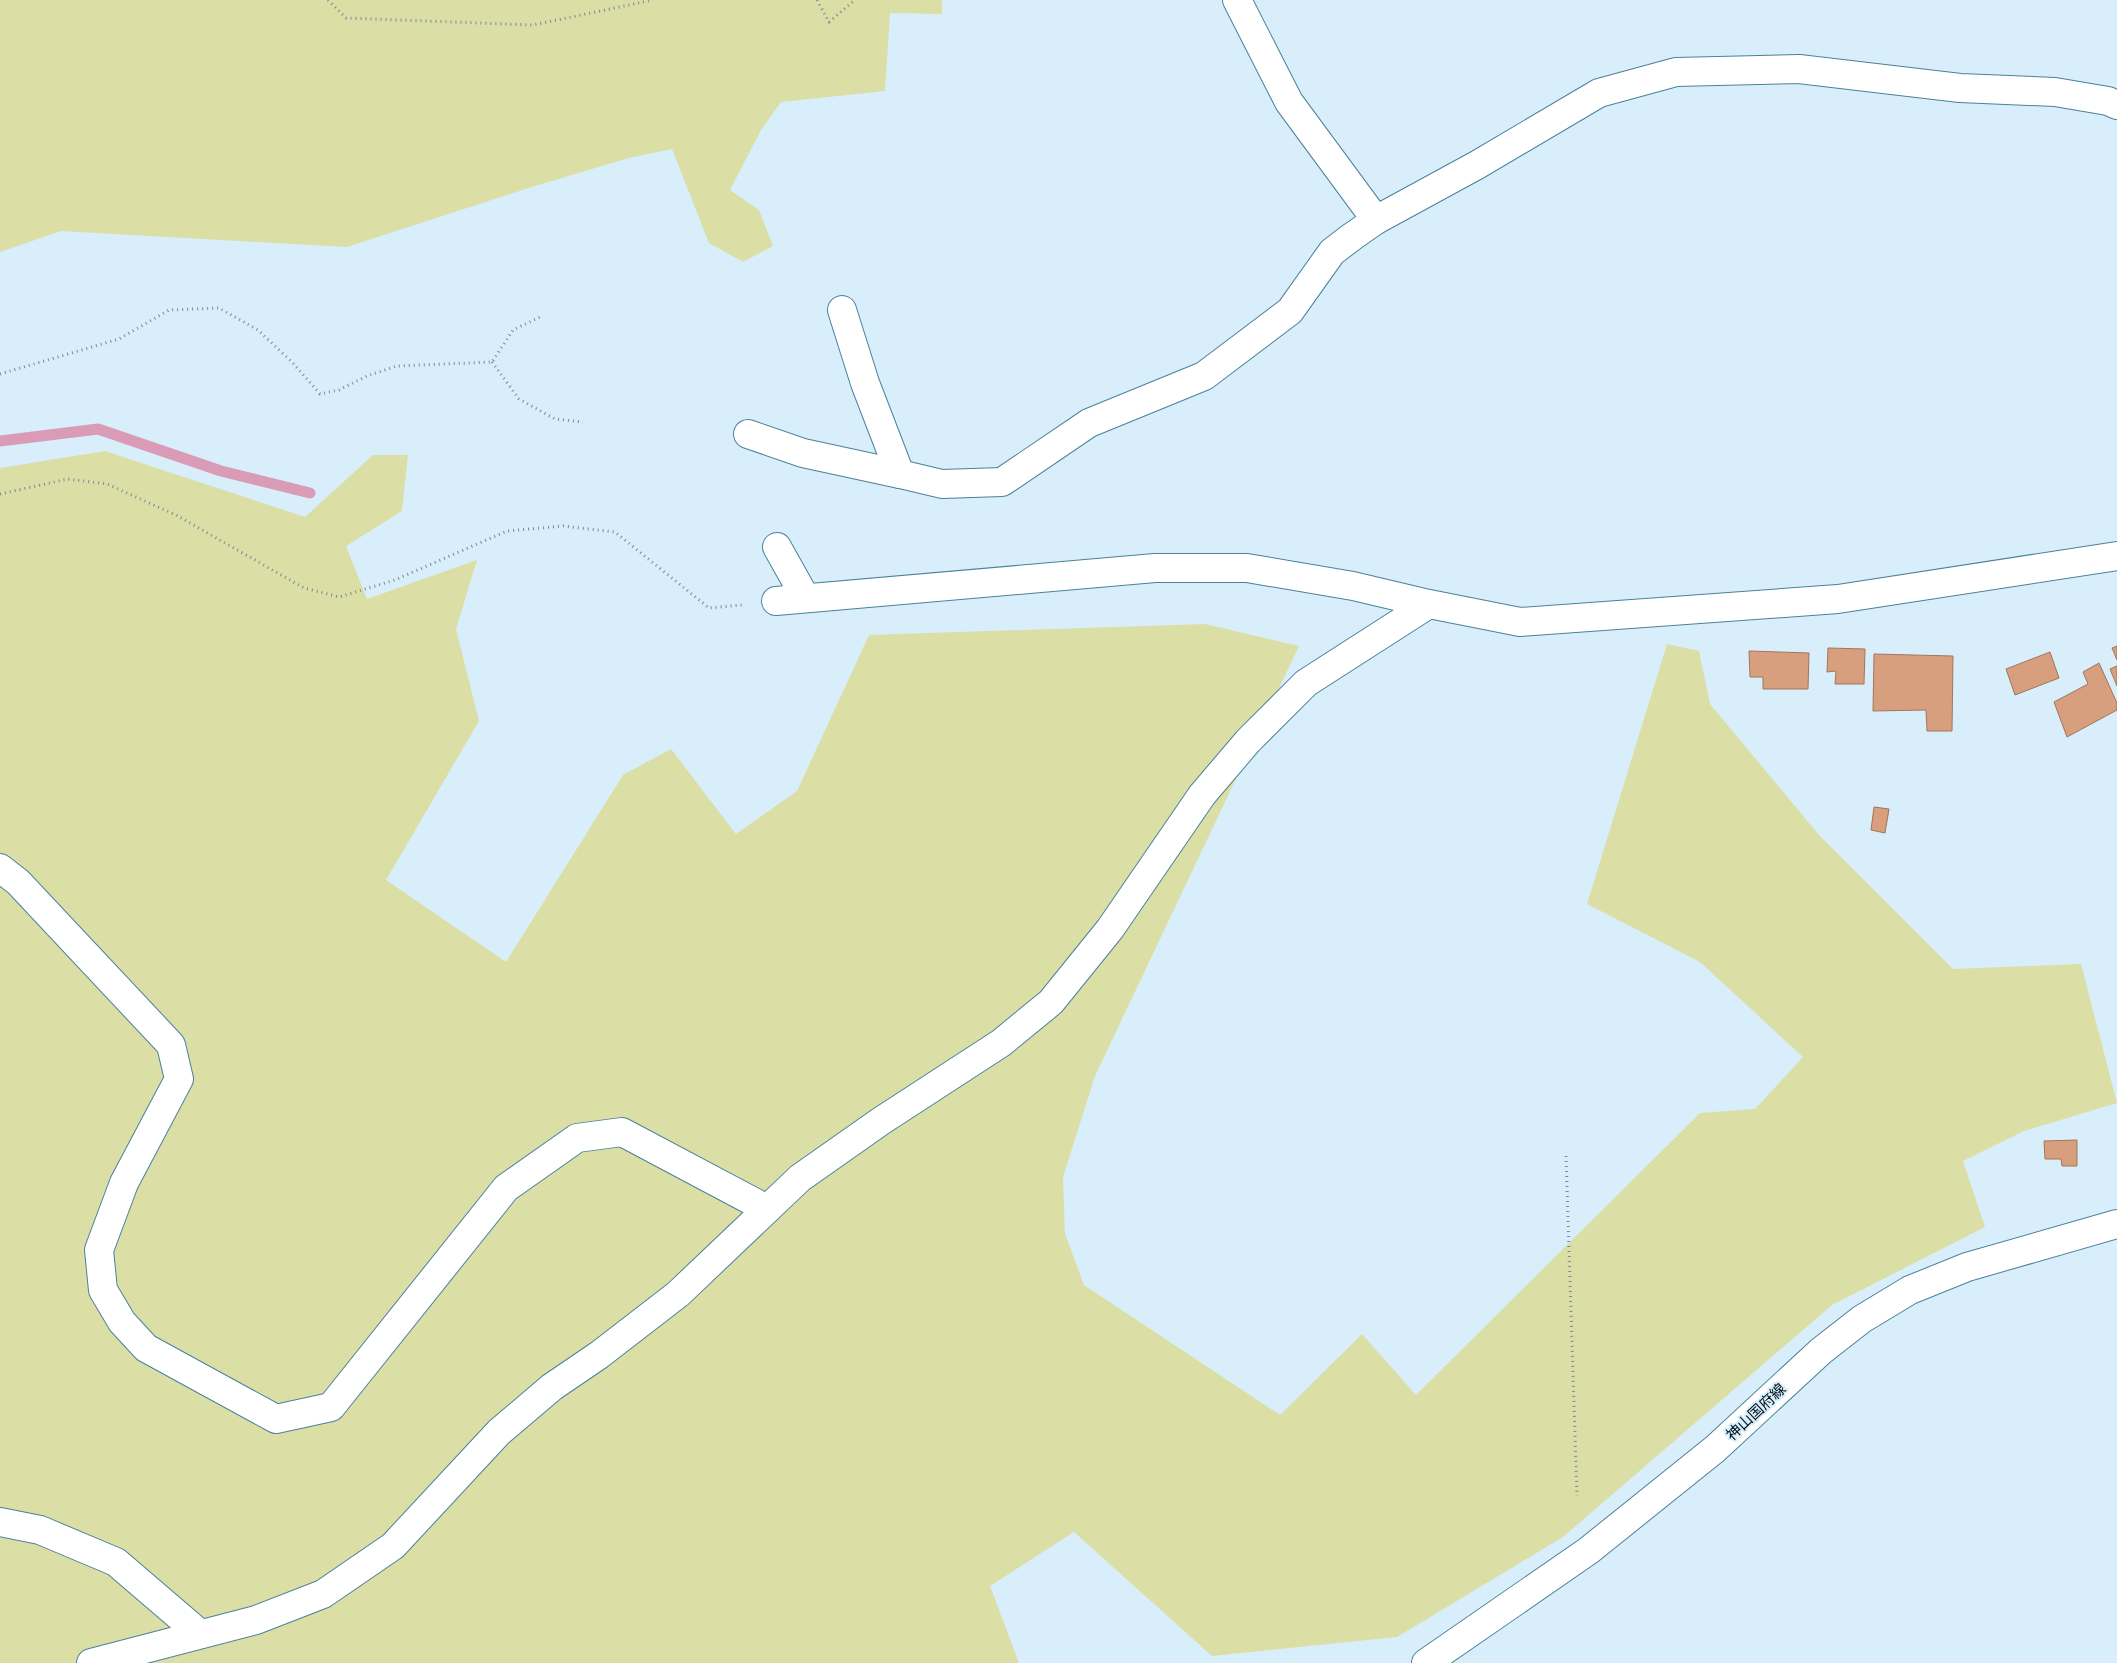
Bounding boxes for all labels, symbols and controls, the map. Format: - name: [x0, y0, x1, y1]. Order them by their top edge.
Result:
- street label: 神山国府線: [1722, 1380, 1790, 1444]

